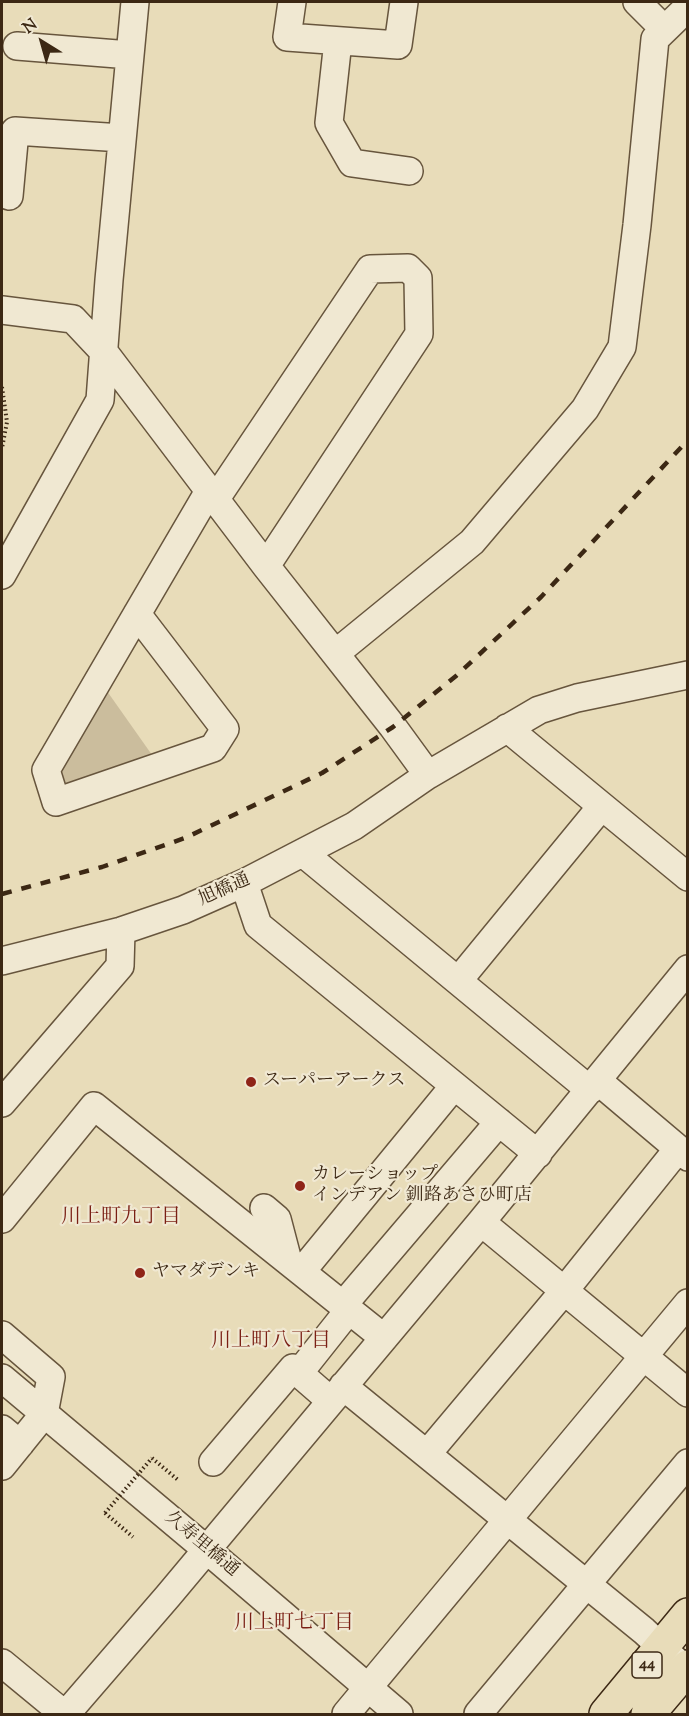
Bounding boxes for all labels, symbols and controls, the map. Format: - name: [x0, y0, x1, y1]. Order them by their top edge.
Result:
- north arrow: [12, 12, 72, 72]
- text: N: [19, 14, 43, 40]
- street label: 旭橋通: [196, 870, 254, 912]
- place label: スーパーアークス: [263, 1071, 406, 1093]
- marker: スーパーアークス: [244, 1075, 258, 1089]
- place label: カレーショップ インデアン 釧路あさひ町店: [312, 1165, 532, 1208]
- marker: カレーショップ インデアン 釧路あさひ町店: [293, 1179, 307, 1193]
- district label: 川上町九丁目: [61, 1207, 181, 1231]
- place label: ヤマダデンキ: [152, 1262, 260, 1284]
- marker: ヤマダデンキ: [133, 1266, 147, 1280]
- district label: 川上町八丁目: [211, 1331, 331, 1355]
- street label: 久寿里橋通: [160, 1508, 242, 1582]
- district label: 川上町七丁目: [234, 1613, 354, 1637]
- road number: 44: [632, 1652, 662, 1678]

